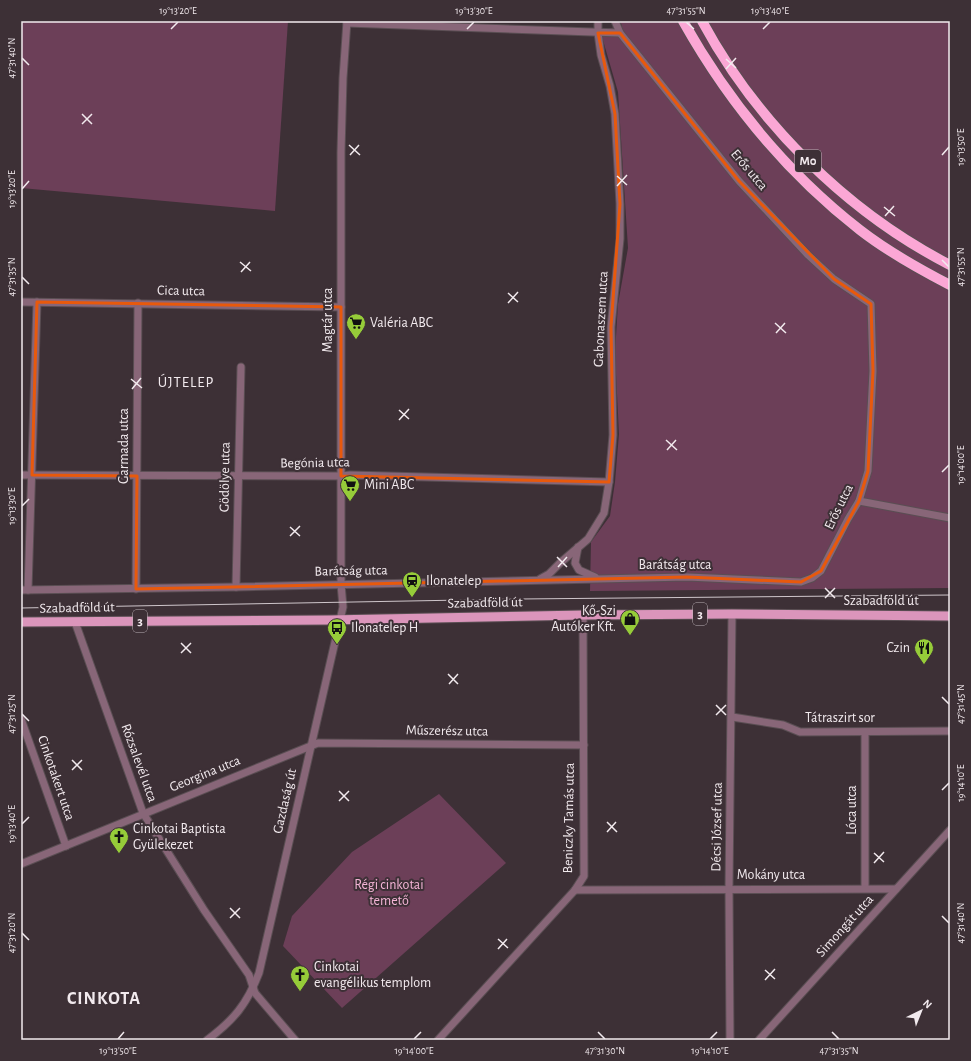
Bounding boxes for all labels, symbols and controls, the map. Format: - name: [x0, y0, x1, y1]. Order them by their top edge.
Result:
- text: 19°13'20"E: [159, 6, 197, 16]
- text: 19°13'30"E: [455, 6, 493, 16]
- text: 47°31'55"N: [666, 6, 706, 16]
- text: 19°13'40"E: [751, 6, 789, 16]
- text: 47°31'40"N: [7, 38, 17, 78]
- text: 19°13'50"E: [956, 128, 966, 166]
- street label: Erős utca: [728, 147, 770, 194]
- road number: M0: [795, 150, 821, 172]
- text: 19°13'20"E: [7, 170, 17, 208]
- text: 47°31'55"N: [956, 247, 966, 287]
- text: 47°31'35"N: [7, 257, 17, 297]
- street label: Gabonaszem utca: [591, 270, 611, 367]
- street label: Cica utca: [157, 284, 206, 298]
- street label: Magtár utca: [321, 287, 335, 352]
- supermarket icon: Valéria ABC: [345, 312, 367, 340]
- place label: Valéria ABC: [370, 316, 433, 330]
- district label: ÚJTELEP: [158, 373, 214, 390]
- street label: Garmada utca: [117, 408, 131, 484]
- street label: Gödölye utca: [217, 441, 233, 512]
- text: 19°14'00"E: [956, 445, 966, 485]
- street label: Begónia utca: [280, 455, 351, 471]
- supermarket icon: Mini ABC: [339, 474, 361, 502]
- place label: Mini ABC: [364, 478, 414, 492]
- street label: Erős utca: [822, 482, 856, 532]
- text: 19°13'30"E: [7, 487, 17, 525]
- street label: Barátság utca: [638, 558, 712, 572]
- street label: Barátság utca: [314, 563, 388, 579]
- station icon: Ilonatelep: [401, 570, 423, 598]
- place label: Ilonatelep: [426, 574, 481, 588]
- street label: Szabadföld út: [843, 594, 919, 608]
- street label: Szabadföld út: [447, 595, 523, 611]
- street label: Szabadföld út: [39, 600, 115, 616]
- road number: 3: [693, 603, 707, 625]
- place label: Kő-Szi Autóker Kft.: [551, 604, 616, 634]
- shop icon: Kő-Szi Autóker Kft.: [619, 608, 641, 636]
- road number: 3: [133, 610, 147, 632]
- bus stop icon: Ilonatelep H: [326, 617, 348, 645]
- place label: Ilonatelep H: [351, 621, 418, 635]
- restaurant icon: Czin: [913, 637, 935, 665]
- place label: Czin: [887, 641, 910, 655]
- text: 47°31'45"N: [956, 684, 966, 724]
- text: 47°31'25"N: [7, 694, 17, 734]
- street label: Tátraszirt sor: [805, 711, 875, 725]
- street label: Rózsalevél utca: [118, 722, 160, 805]
- street label: Műszerész utca: [406, 723, 489, 739]
- street label: Cinkotakert utca: [35, 734, 77, 823]
- street label: Georgina utca: [168, 753, 243, 795]
- street label: Beniczky Tamás utca: [561, 762, 577, 874]
- text: 19°14'10"E: [956, 764, 966, 802]
- street label: Gazdaság út: [271, 767, 299, 835]
- street label: Décsi József utca: [709, 782, 725, 872]
- street label: Lóca utca: [845, 785, 859, 835]
- text: 19°13'40"E: [7, 805, 17, 843]
- place label: Cinkotai Baptista Gyülekezet: [133, 822, 226, 852]
- church icon: Cinkotai Baptista Gyülekezet: [108, 826, 130, 854]
- street label: Mokány utca: [737, 868, 806, 882]
- park label: Régi cinkotai temető: [354, 878, 424, 908]
- street label: Simongát utca: [814, 892, 877, 960]
- text: 47°31'40"N: [956, 903, 966, 943]
- text: 47°31'20"N: [7, 913, 17, 953]
- place label: Cinkotai evangélikus templom: [314, 960, 431, 990]
- church icon: Cinkotai evangélikus templom: [289, 964, 311, 992]
- district label: CINKOTA: [67, 990, 141, 1008]
- north arrow: [901, 991, 941, 1031]
- text: N: [921, 997, 934, 1011]
- text: 19°13'50"E: [99, 1046, 137, 1056]
- text: 19°14'00"E: [394, 1046, 434, 1056]
- text: 47°31'30"N: [585, 1046, 625, 1056]
- text: 19°14'10"E: [691, 1046, 729, 1056]
- text: 47°31'35"N: [819, 1046, 859, 1056]

